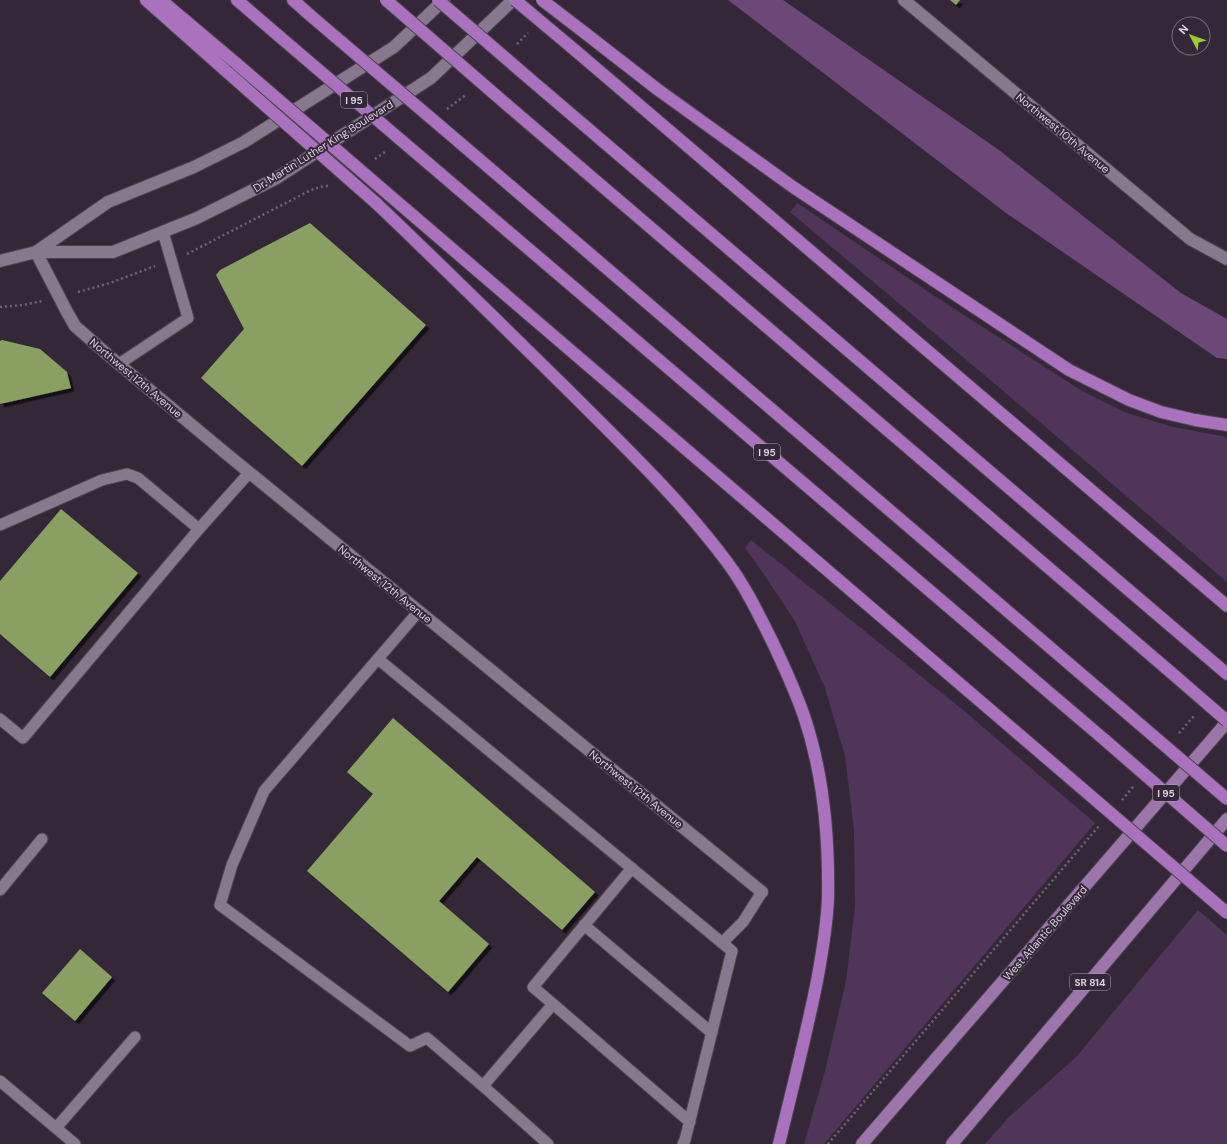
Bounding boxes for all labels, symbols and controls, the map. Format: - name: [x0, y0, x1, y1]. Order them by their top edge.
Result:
- north arrow: [1171, 16, 1211, 56]
- text: N: [1176, 22, 1191, 37]
- street label: Northwest 10th Avenue: [1013, 90, 1113, 176]
- road number: I 95: [341, 92, 367, 108]
- street label: Dr. Martin Luther King Boulevard: [250, 97, 396, 195]
- street label: Northwest 12th Avenue: [87, 335, 185, 421]
- road number: I 95: [754, 444, 780, 460]
- street label: Northwest 12th Avenue: [335, 542, 435, 626]
- street label: Northwest 12th Avenue: [586, 747, 686, 831]
- road number: I 95: [1153, 785, 1179, 801]
- street label: West Atlantic Boulevard: [1000, 883, 1090, 983]
- road number: SR 814: [1070, 974, 1110, 990]

